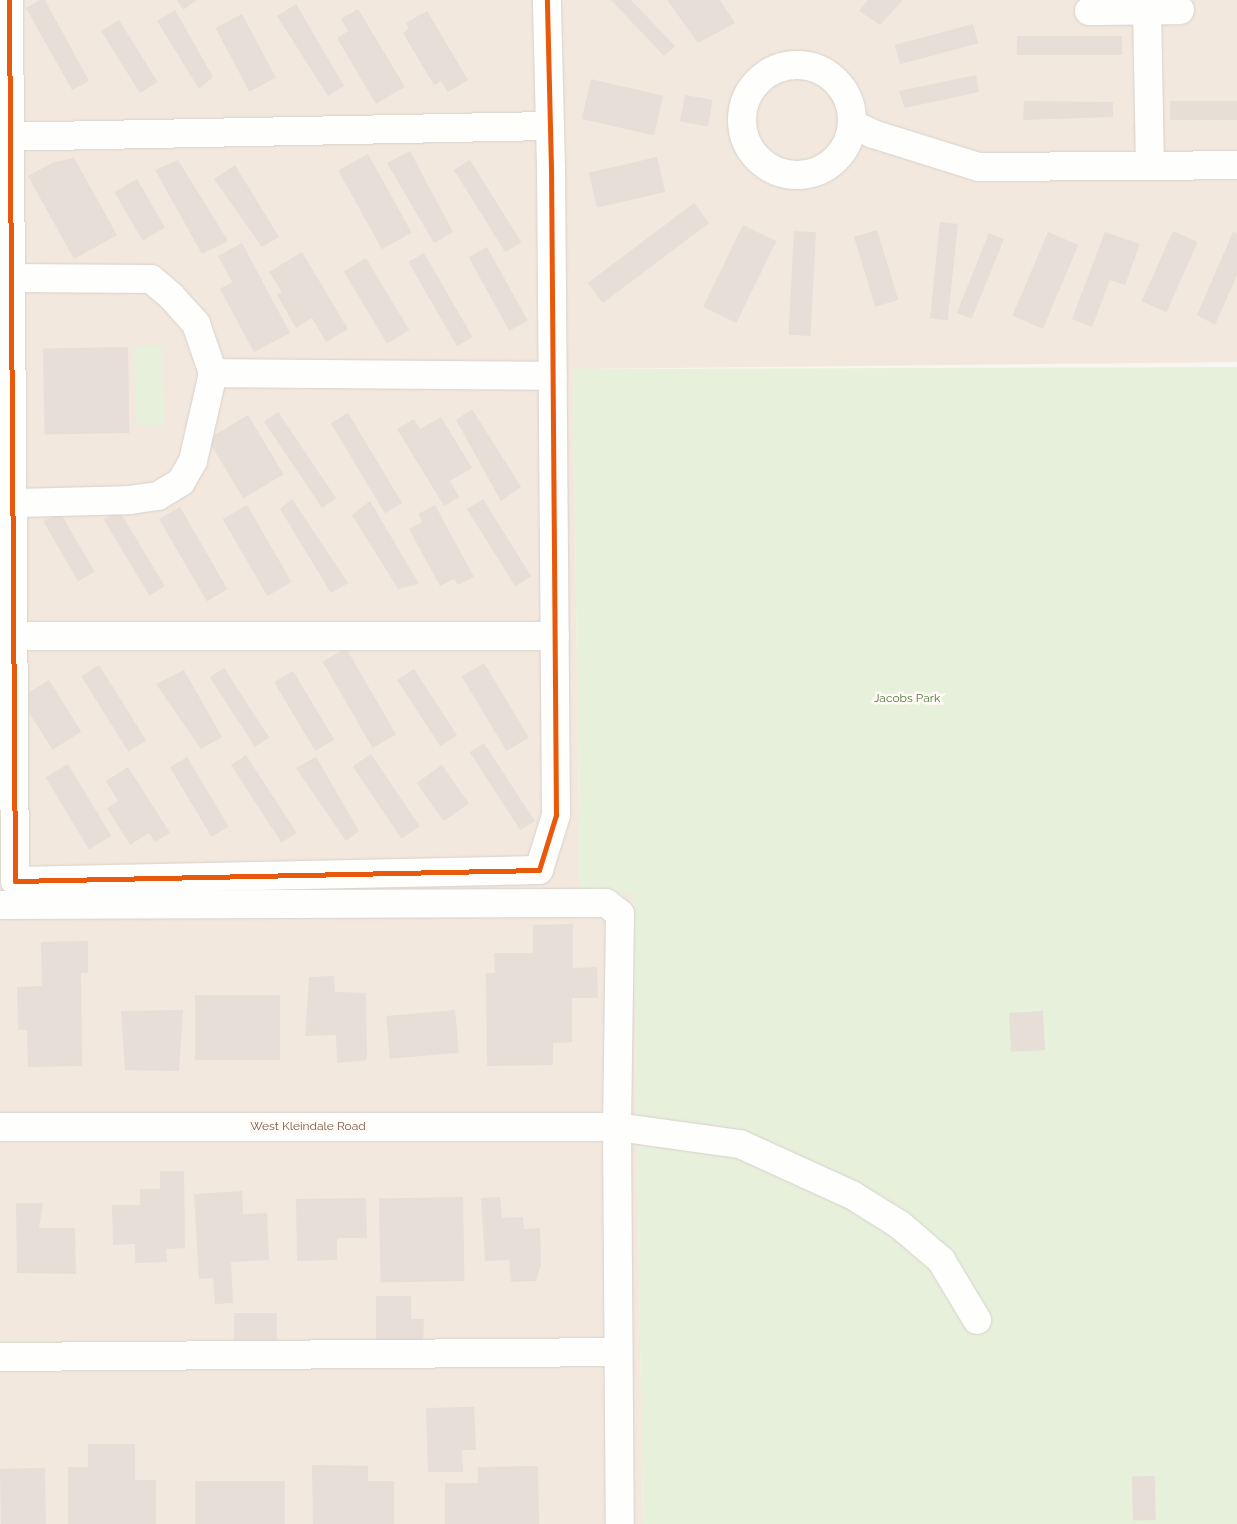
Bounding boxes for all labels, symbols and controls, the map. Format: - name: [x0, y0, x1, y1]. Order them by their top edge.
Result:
- park label: Jacobs Park: [874, 692, 940, 706]
- street label: West Kleindale Road: [250, 1120, 366, 1134]

